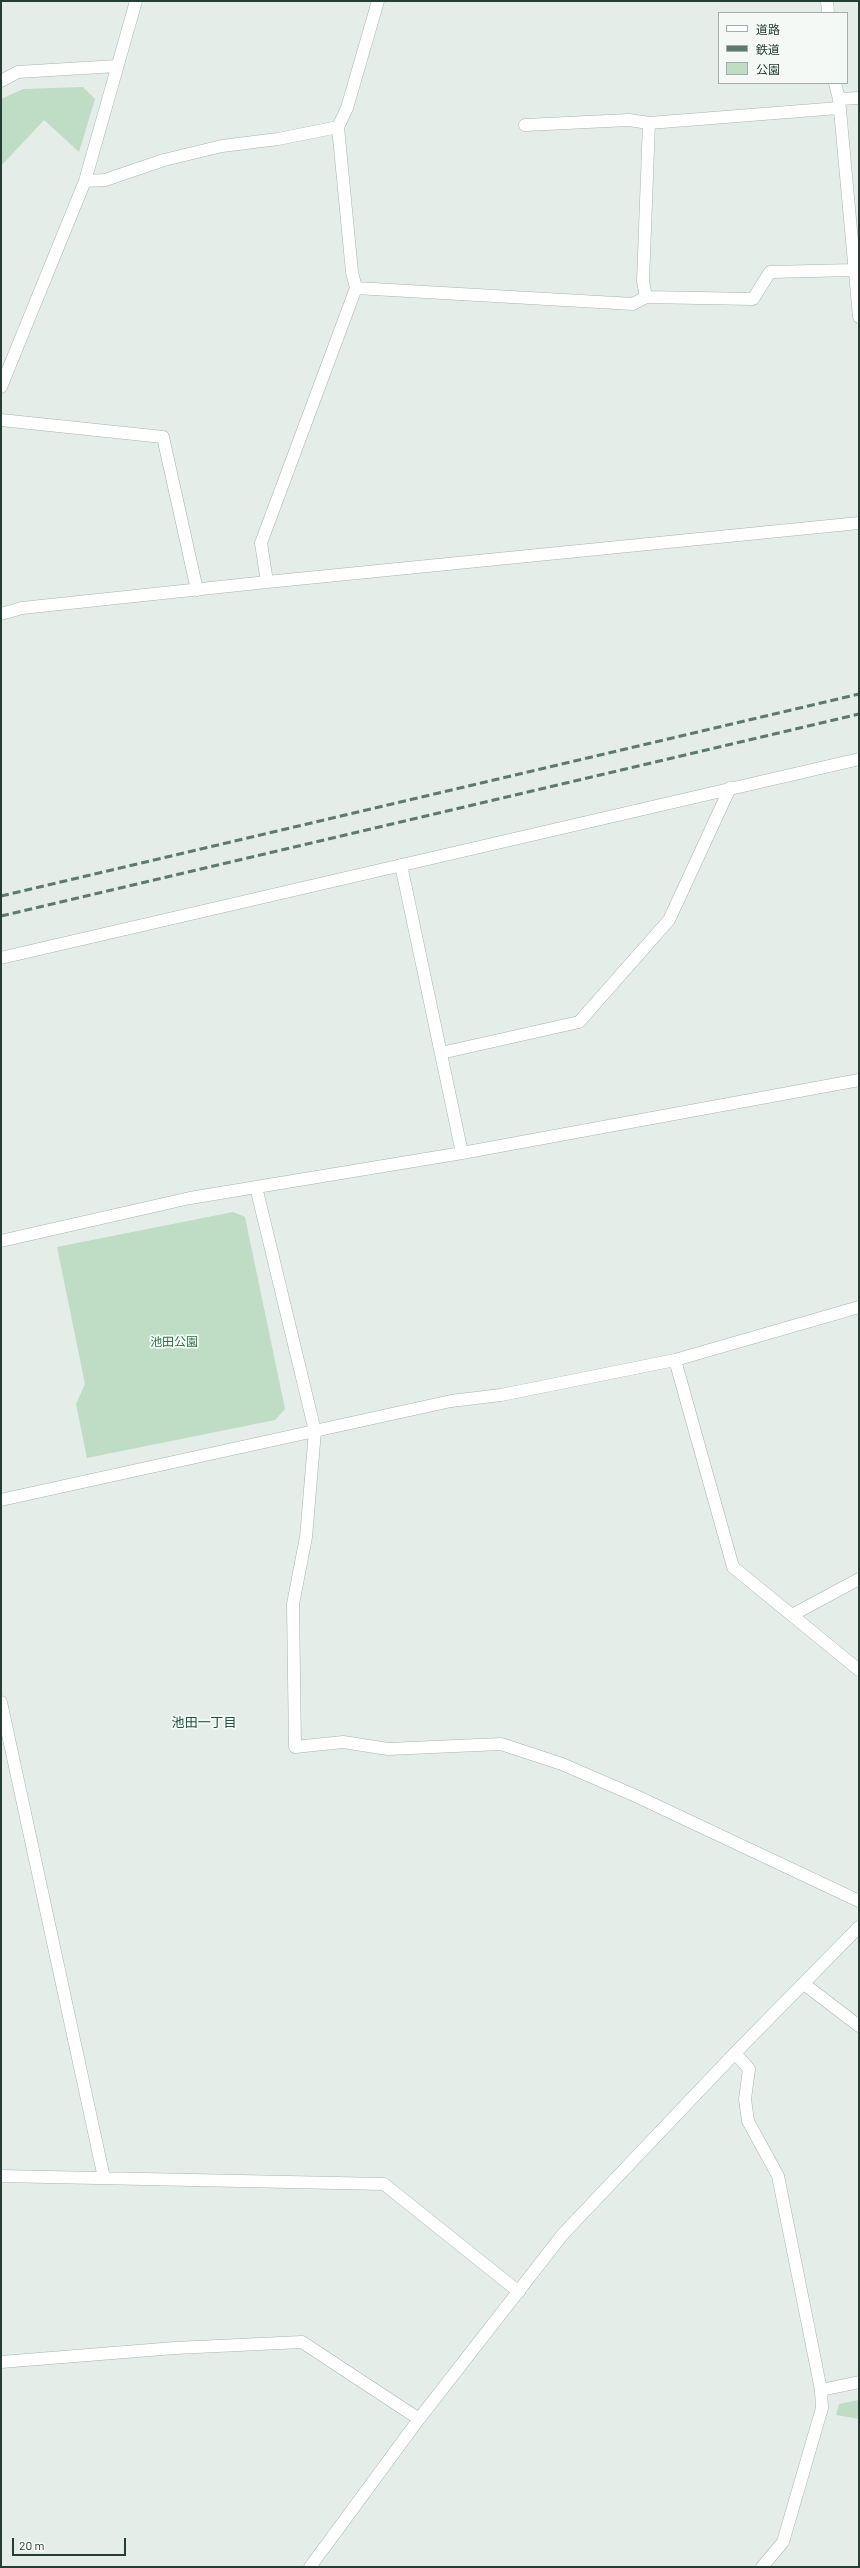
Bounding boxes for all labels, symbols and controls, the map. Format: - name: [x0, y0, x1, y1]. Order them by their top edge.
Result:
- legend: [718, 12, 848, 84]
- text: 道路: [756, 22, 780, 36]
- text: 鉄道: [756, 42, 780, 56]
- text: 公園: [756, 62, 780, 76]
- park label: 池田公園: [150, 1335, 198, 1349]
- district label: 池田一丁目: [172, 1715, 236, 1731]
- scale bar: [14, 2530, 128, 2556]
- text: 20 m: [19, 2538, 45, 2552]

